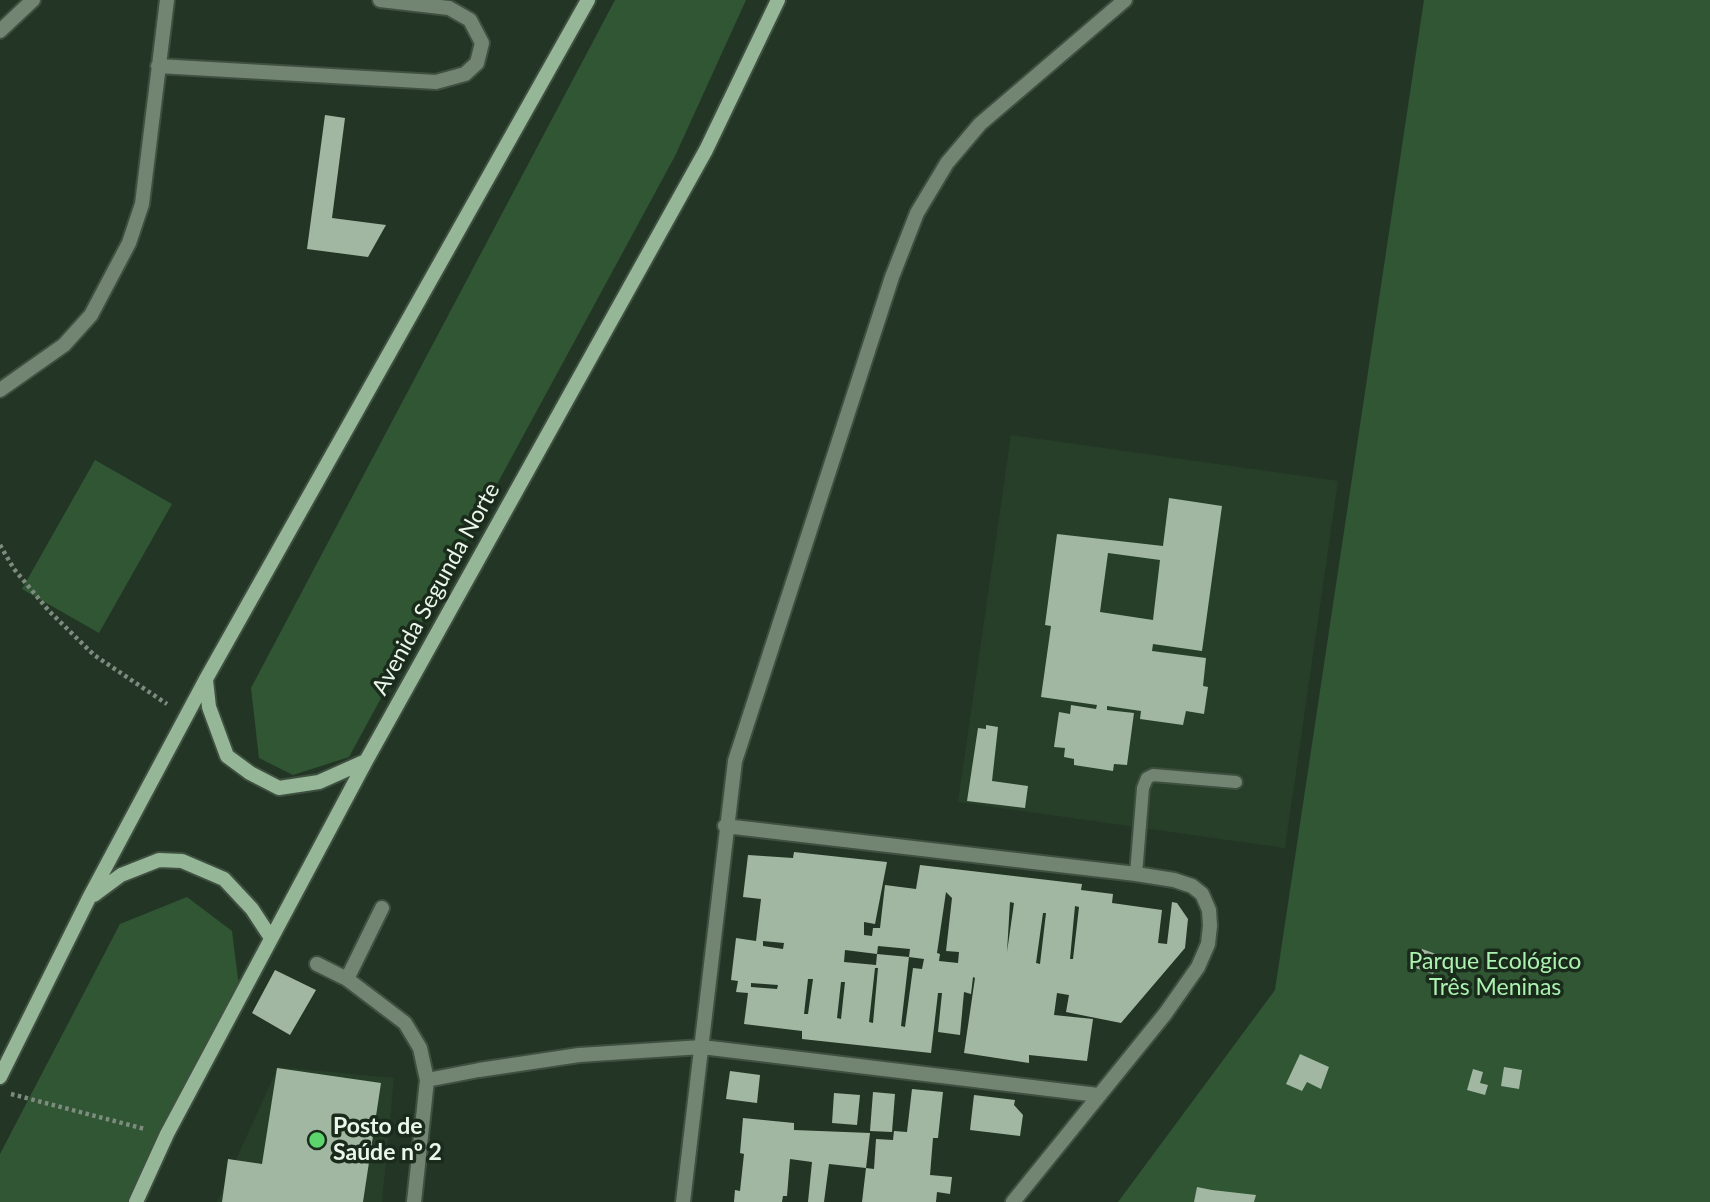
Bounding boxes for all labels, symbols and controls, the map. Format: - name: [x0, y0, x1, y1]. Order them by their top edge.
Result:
- street label: Avenida Segunda Norte: [366, 478, 506, 700]
- park label: Parque Ecológico Três Meninas: [1409, 948, 1581, 1002]
- place label: Posto de Saúde nº 2: [333, 1113, 442, 1167]
- marker: Posto de Saúde nº 2: [307, 1130, 327, 1150]

